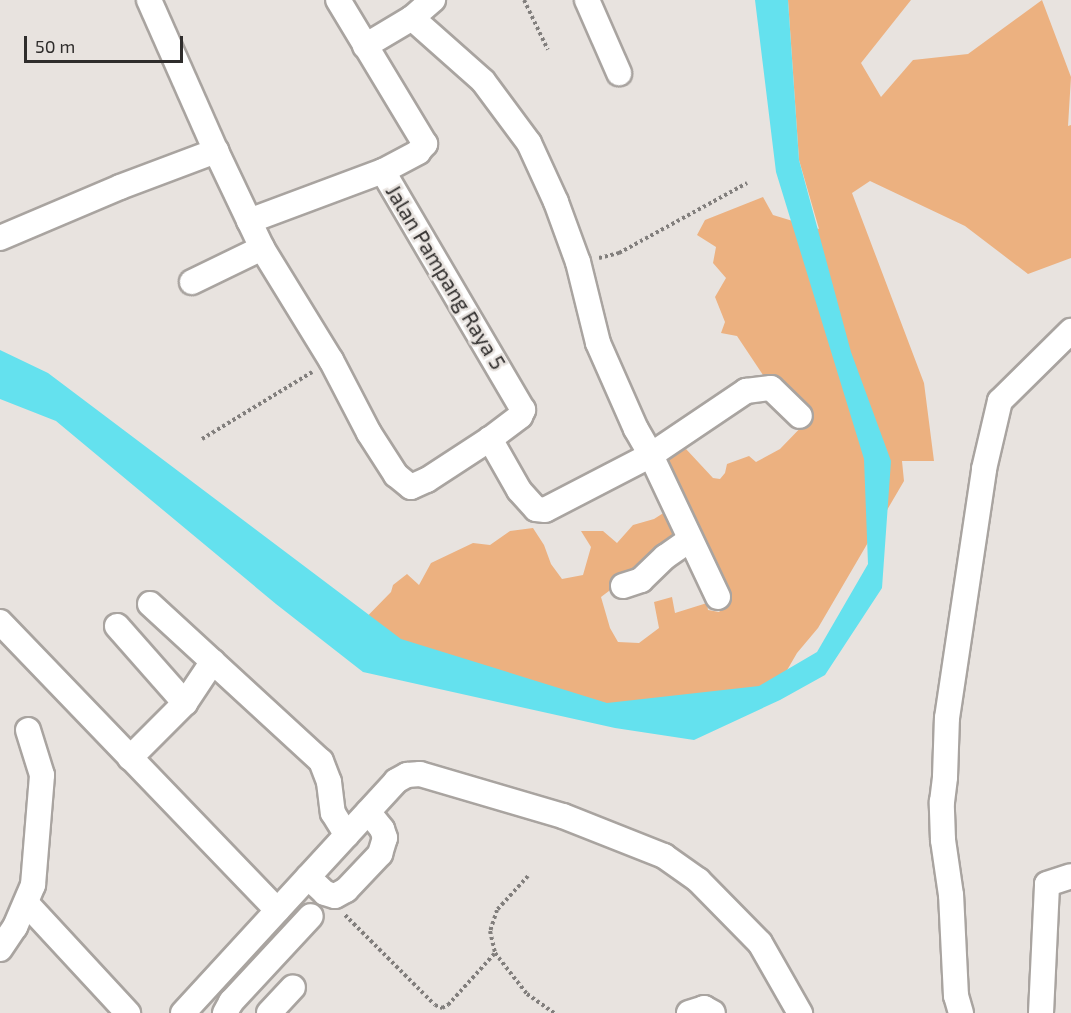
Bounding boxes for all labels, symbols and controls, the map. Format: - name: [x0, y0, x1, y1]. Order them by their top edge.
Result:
- scale bar: [27, 24, 186, 62]
- text: 50 m: [35, 35, 75, 57]
- street label: Jalan Pampang Raya 5: [381, 180, 511, 374]

